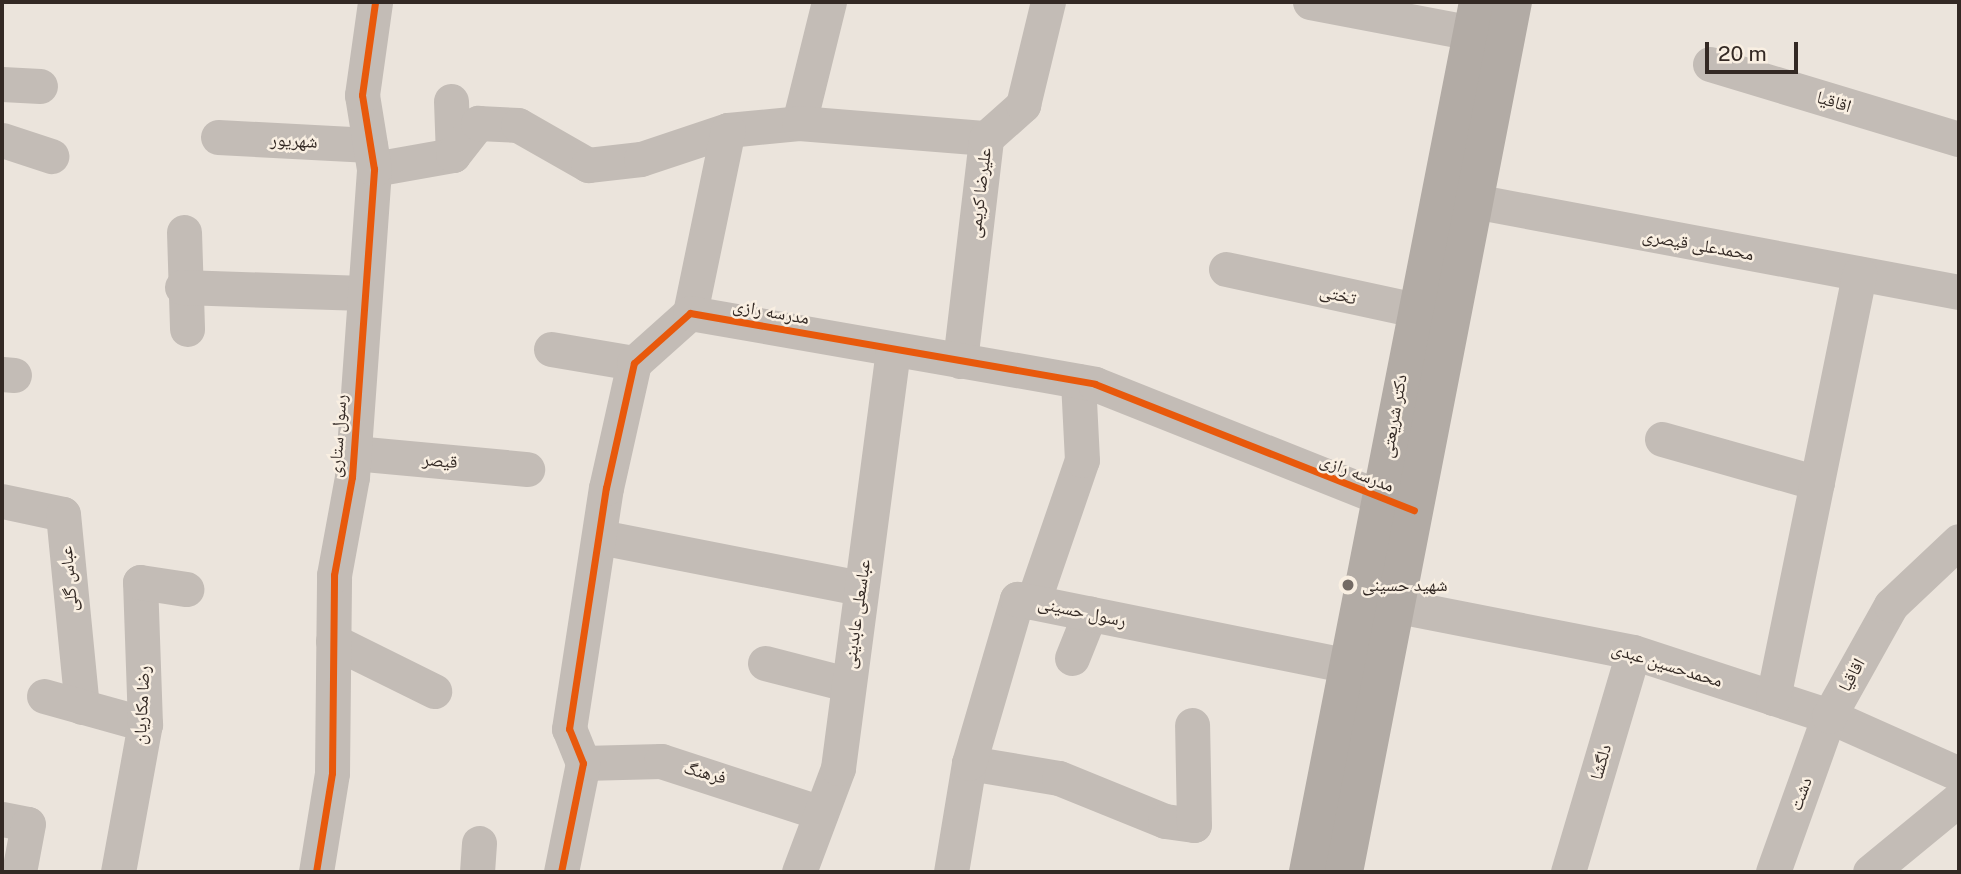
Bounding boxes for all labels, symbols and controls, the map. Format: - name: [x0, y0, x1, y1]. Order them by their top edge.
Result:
- scale bar: [1709, 28, 1802, 72]
- text: 20 m: [1718, 41, 1767, 66]
- street label: اقاقیا: [1814, 87, 1854, 117]
- street label: شهریور: [270, 129, 318, 153]
- street label: علیرضا کریمی: [964, 147, 996, 239]
- street label: محمدعلی قیصری: [1641, 225, 1755, 265]
- street label: تختی: [1318, 280, 1358, 310]
- street label: مدرسه رازی: [731, 295, 811, 329]
- street label: دکتر شریعتی: [1376, 372, 1412, 460]
- street label: رسول ستاری: [324, 394, 352, 478]
- street label: قیصر: [421, 449, 459, 473]
- street label: مدرسه رازی: [1317, 449, 1397, 497]
- street label: عباس گلی: [55, 545, 83, 613]
- street label: عباسعلی عابدینی: [839, 558, 875, 670]
- place label: شهید حسینی: [1362, 574, 1448, 596]
- marker: شهید حسینی: [1340, 577, 1356, 593]
- street label: رسول حسینی: [1036, 592, 1128, 632]
- street label: محمدحسین عبدی: [1609, 638, 1725, 692]
- street label: اقاقیا: [1834, 654, 1870, 696]
- street label: رضا مکاریان: [129, 665, 155, 745]
- street label: دلگشا: [1586, 742, 1616, 782]
- street label: فرهنگ: [681, 757, 729, 789]
- street label: دشت: [1785, 774, 1817, 814]

